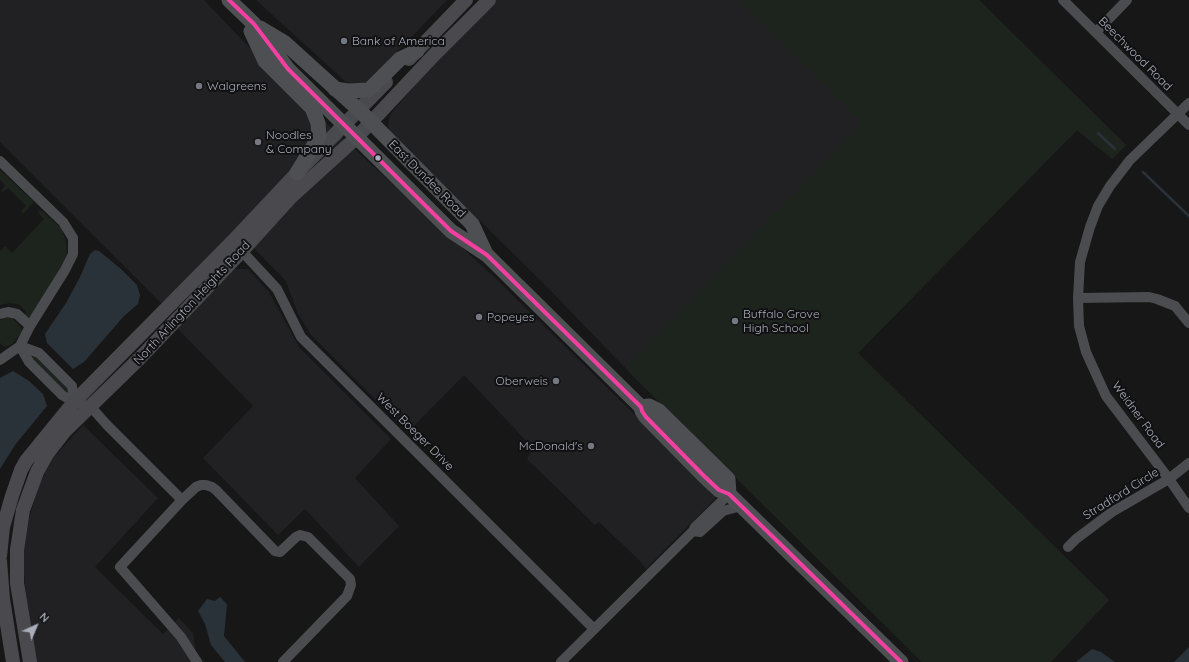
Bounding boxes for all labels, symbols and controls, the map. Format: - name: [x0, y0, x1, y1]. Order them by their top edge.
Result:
- street label: Beechwood Road: [1095, 14, 1175, 94]
- place label: Bank of America: [352, 34, 445, 48]
- marker: Bank of America: [339, 36, 349, 46]
- place label: Walgreens: [207, 79, 266, 93]
- marker: Walgreens: [194, 81, 204, 91]
- place label: Noodles & Company: [266, 128, 332, 156]
- marker: Noodles & Company: [253, 137, 263, 147]
- street label: East Dundee Road: [385, 137, 469, 221]
- unlabelled marker: [373, 153, 383, 163]
- street label: North Arlington Heights Road: [131, 238, 253, 368]
- place label: Buffalo Grove High School: [743, 307, 820, 335]
- place label: Popeyes: [487, 310, 534, 324]
- marker: Popeyes: [474, 312, 484, 322]
- marker: Buffalo Grove High School: [730, 316, 740, 326]
- place label: Oberweis: [496, 374, 548, 388]
- marker: Oberweis: [551, 376, 561, 386]
- street label: Weidner Road: [1109, 379, 1167, 451]
- street label: West Boeger Drive: [373, 390, 457, 474]
- place label: McDonald's: [519, 439, 583, 453]
- marker: McDonald's: [586, 441, 596, 451]
- street label: Stradford Circle: [1081, 465, 1161, 523]
- north arrow: [16, 606, 56, 646]
- text: N: [37, 610, 52, 625]

